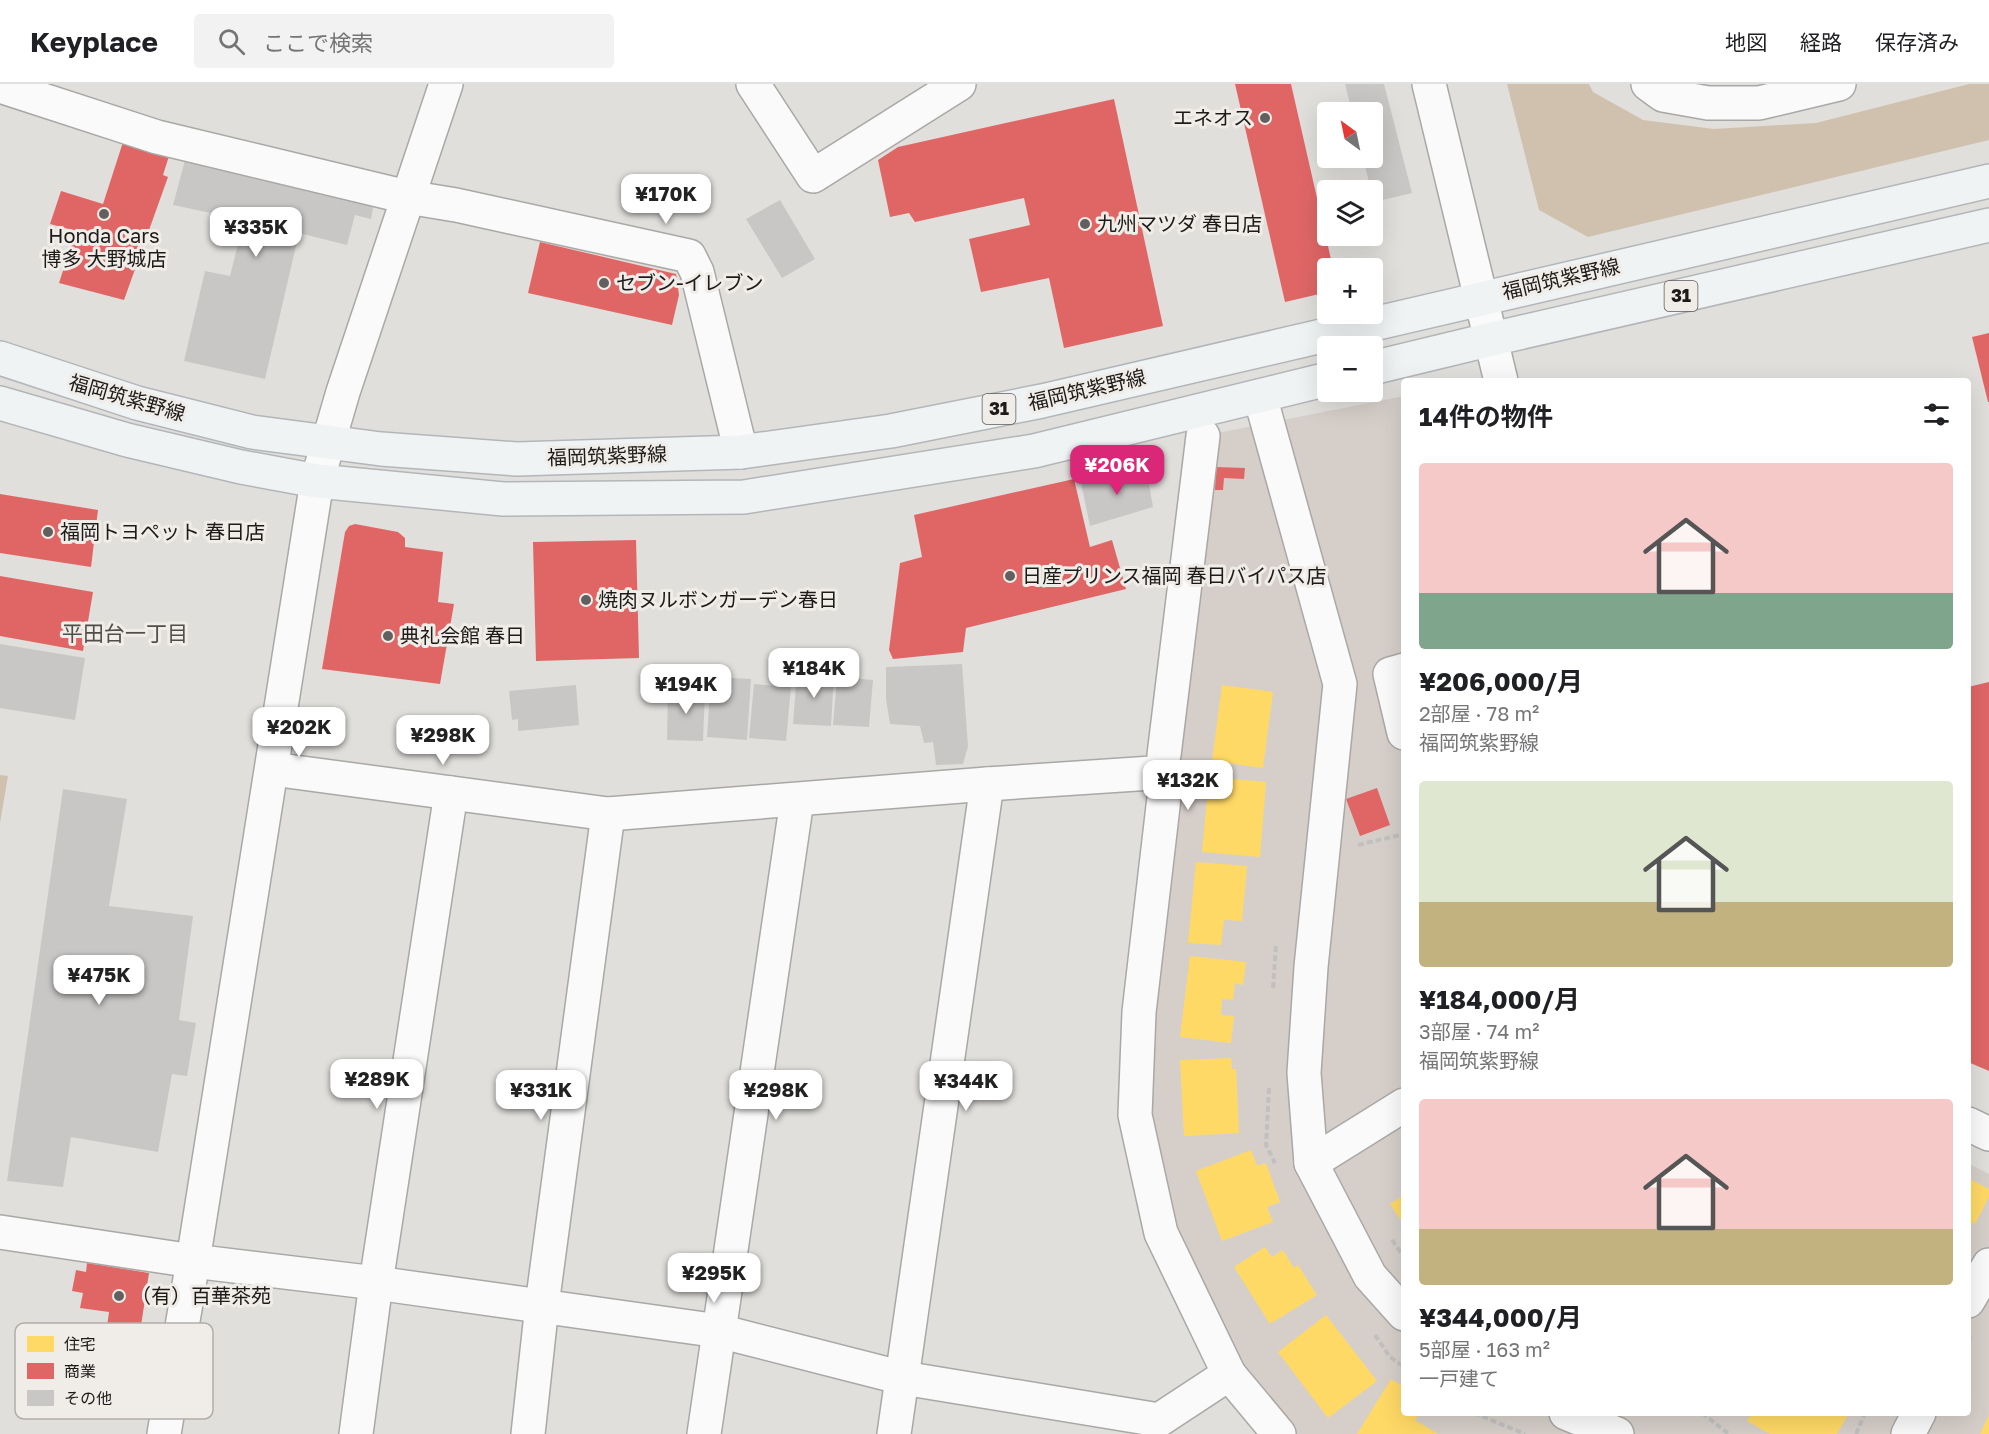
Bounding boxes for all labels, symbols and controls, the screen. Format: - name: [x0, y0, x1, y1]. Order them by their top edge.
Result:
- search box: [194, 14, 614, 68]
- text: Keyplace: [30, 25, 158, 58]
- icon: search: [215, 25, 248, 58]
- text: ここで検索: [263, 29, 373, 56]
- text: 地図: [1725, 29, 1767, 55]
- text: 経路: [1800, 29, 1842, 55]
- text: 保存済み: [1875, 29, 1959, 55]
- north arrow: [1317, 102, 1383, 168]
- map controls: [1317, 102, 1383, 402]
- place label: エネオス: [1173, 105, 1253, 129]
- marker: エネオス: [1258, 111, 1272, 125]
- pin: ¥170K: [624, 174, 708, 225]
- button: layers: [1317, 180, 1383, 246]
- text: ¥170K: [635, 181, 697, 205]
- marker: Honda Cars 博多 大野城店: [97, 207, 111, 221]
- pin: ¥335K: [214, 207, 298, 258]
- place label: 九州マツダ 春日店: [1097, 211, 1262, 235]
- text: ¥335K: [224, 214, 288, 238]
- marker: 九州マツダ 春日店: [1078, 217, 1092, 231]
- place label: Honda Cars 博多 大野城店: [42, 223, 167, 270]
- street label: 福岡筑紫野線: [1500, 253, 1622, 303]
- button: +: [1317, 258, 1383, 324]
- place label: セブン-イレブン: [616, 270, 764, 294]
- marker: セブン-イレブン: [597, 276, 611, 290]
- road number: 31: [1664, 281, 1698, 311]
- button: −: [1317, 336, 1383, 402]
- street label: 福岡筑紫野線: [1026, 364, 1148, 414]
- street label: 福岡筑紫野線: [66, 369, 188, 425]
- road number: 31: [982, 394, 1016, 424]
- icon: filters: [1920, 398, 1953, 431]
- text: 14件の物件: [1419, 401, 1553, 432]
- street label: 福岡筑紫野線: [547, 441, 667, 469]
- pin: ¥206K: [1075, 445, 1159, 496]
- text: ¥206K: [1084, 452, 1150, 476]
- icon: home: [1632, 502, 1740, 610]
- place label: 福岡トヨペット 春日店: [60, 519, 265, 543]
- marker: 福岡トヨペット 春日店: [41, 525, 55, 539]
- place label: 日産プリンス福岡 春日バイパス店: [1022, 563, 1326, 587]
- marker: 日産プリンス福岡 春日バイパス店: [1003, 569, 1017, 583]
- place label: 焼肉ヌルボンガーデン春日: [598, 587, 838, 611]
- marker: 焼肉ヌルボンガーデン春日: [579, 593, 593, 607]
- district label: 平田台一丁目: [62, 620, 188, 646]
- place label: 典礼会館 春日: [400, 623, 525, 647]
- marker: 典礼会館 春日: [381, 629, 395, 643]
- pin: ¥184K: [772, 648, 856, 699]
- text: ¥184K: [782, 655, 846, 679]
- pin: ¥194K: [644, 664, 728, 715]
- text: ¥206,000/月: [1419, 666, 1583, 697]
- text: ¥194K: [654, 671, 718, 695]
- text: 2部屋 · 78 m²: [1419, 701, 1539, 725]
- pin: ¥202K: [257, 707, 341, 758]
- text: ¥202K: [266, 714, 332, 738]
- pin: ¥298K: [401, 715, 485, 766]
- text: ¥298K: [410, 722, 476, 746]
- text: 福岡筑紫野線: [1419, 730, 1539, 754]
- pin: ¥132K: [1146, 760, 1230, 811]
- text: ¥132K: [1157, 767, 1219, 791]
- icon: home: [1632, 820, 1740, 928]
- pin: ¥475K: [57, 955, 141, 1006]
- text: ¥475K: [67, 962, 131, 986]
- text: ¥184,000/月: [1419, 984, 1580, 1015]
- text: 3部屋 · 74 m²: [1419, 1019, 1539, 1043]
- text: 福岡筑紫野線: [1419, 1048, 1539, 1072]
- pin: ¥289K: [335, 1059, 419, 1110]
- pin: ¥344K: [924, 1061, 1008, 1112]
- text: ¥289K: [344, 1066, 410, 1090]
- text: ¥344K: [934, 1068, 998, 1092]
- pin: ¥331K: [499, 1070, 583, 1121]
- pin: ¥298K: [734, 1070, 818, 1121]
- text: ¥331K: [510, 1077, 572, 1101]
- text: ¥298K: [743, 1077, 809, 1101]
- icon: home: [1632, 1138, 1740, 1246]
- pin: ¥295K: [672, 1253, 756, 1304]
- text: ¥295K: [682, 1260, 746, 1284]
- place label: （有）百華茶苑: [131, 1283, 271, 1307]
- marker: （有）百華茶苑: [112, 1289, 126, 1303]
- text: ¥344,000/月: [1419, 1302, 1582, 1333]
- legend: [15, 1323, 213, 1419]
- text: 住宅: [64, 1334, 96, 1354]
- text: 5部屋 · 163 m²: [1419, 1337, 1550, 1361]
- text: 商業: [64, 1361, 96, 1381]
- text: 一戸建て: [1419, 1366, 1499, 1390]
- text: その他: [64, 1388, 112, 1408]

